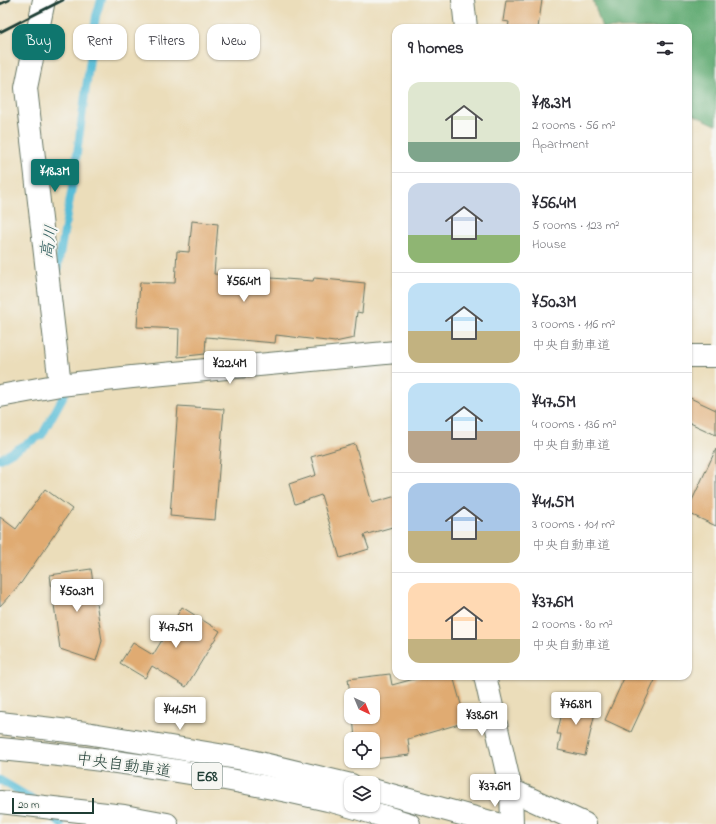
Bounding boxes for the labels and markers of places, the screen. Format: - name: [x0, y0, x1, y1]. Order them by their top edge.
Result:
- pin: ¥18.3M: [22, 159, 88, 193]
- pin: ¥56.4M: [211, 269, 277, 303]
- pin: ¥22.4M: [197, 351, 263, 385]
- pin: ¥50.3M: [44, 579, 110, 613]
- pin: ¥47.5M: [143, 615, 209, 649]
- pin: ¥76.8M: [543, 692, 609, 726]
- pin: ¥41.5M: [147, 697, 213, 731]
- pin: ¥38.6M: [449, 703, 515, 737]
- pin: ¥37.6M: [462, 774, 528, 808]

